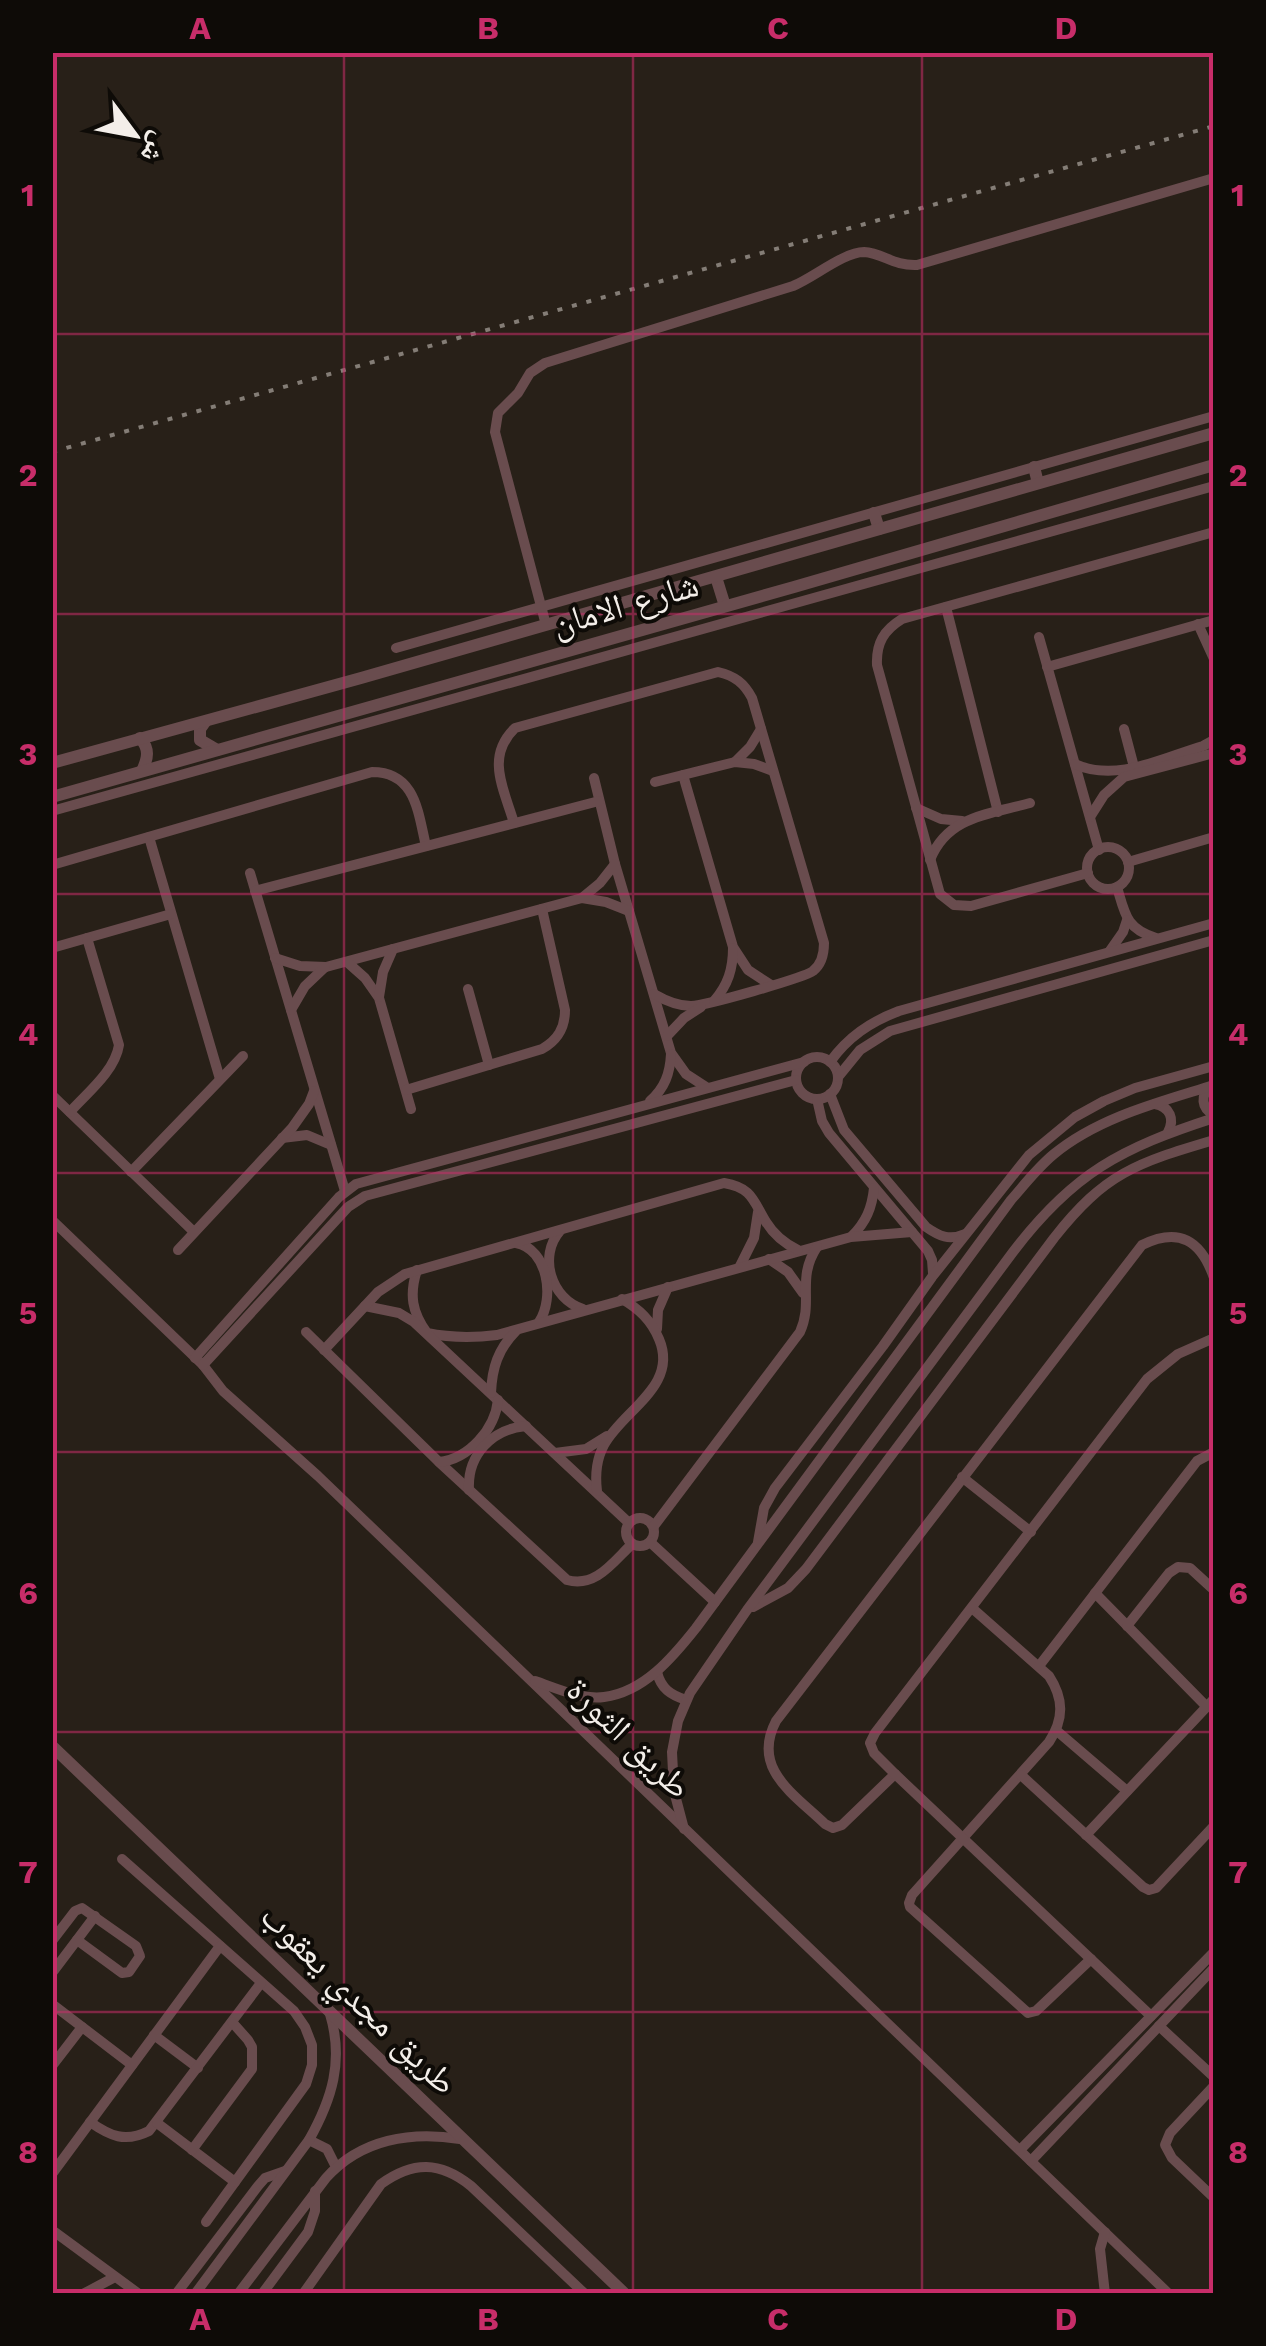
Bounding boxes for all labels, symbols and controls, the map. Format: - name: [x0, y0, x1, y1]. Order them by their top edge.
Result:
- text: A: [189, 9, 211, 47]
- text: B: [477, 9, 499, 47]
- text: C: [767, 9, 789, 47]
- text: D: [1055, 9, 1077, 47]
- north arrow: [85, 85, 185, 185]
- text: ش: [134, 127, 178, 169]
- text: 1: [21, 176, 35, 214]
- text: 1: [1231, 176, 1245, 214]
- text: 2: [18, 456, 38, 494]
- text: 2: [1228, 456, 1248, 494]
- street label: شارع الامان: [547, 563, 703, 646]
- text: 3: [19, 735, 37, 773]
- text: 3: [1229, 735, 1247, 773]
- text: 4: [18, 1015, 38, 1053]
- text: 4: [1228, 1015, 1248, 1053]
- text: 5: [19, 1294, 37, 1332]
- text: 5: [1229, 1294, 1247, 1332]
- text: 6: [18, 1574, 38, 1612]
- text: 6: [1228, 1574, 1248, 1612]
- street label: طريق الثورة: [558, 1669, 700, 1807]
- text: 7: [18, 1853, 38, 1891]
- text: 7: [1228, 1853, 1248, 1891]
- street label: طريق مجدي يعقوب: [247, 1895, 466, 2108]
- text: 8: [18, 2133, 38, 2171]
- text: 8: [1228, 2133, 1248, 2171]
- text: A: [189, 2300, 211, 2338]
- text: B: [477, 2300, 499, 2338]
- text: C: [767, 2300, 789, 2338]
- text: D: [1055, 2300, 1077, 2338]

